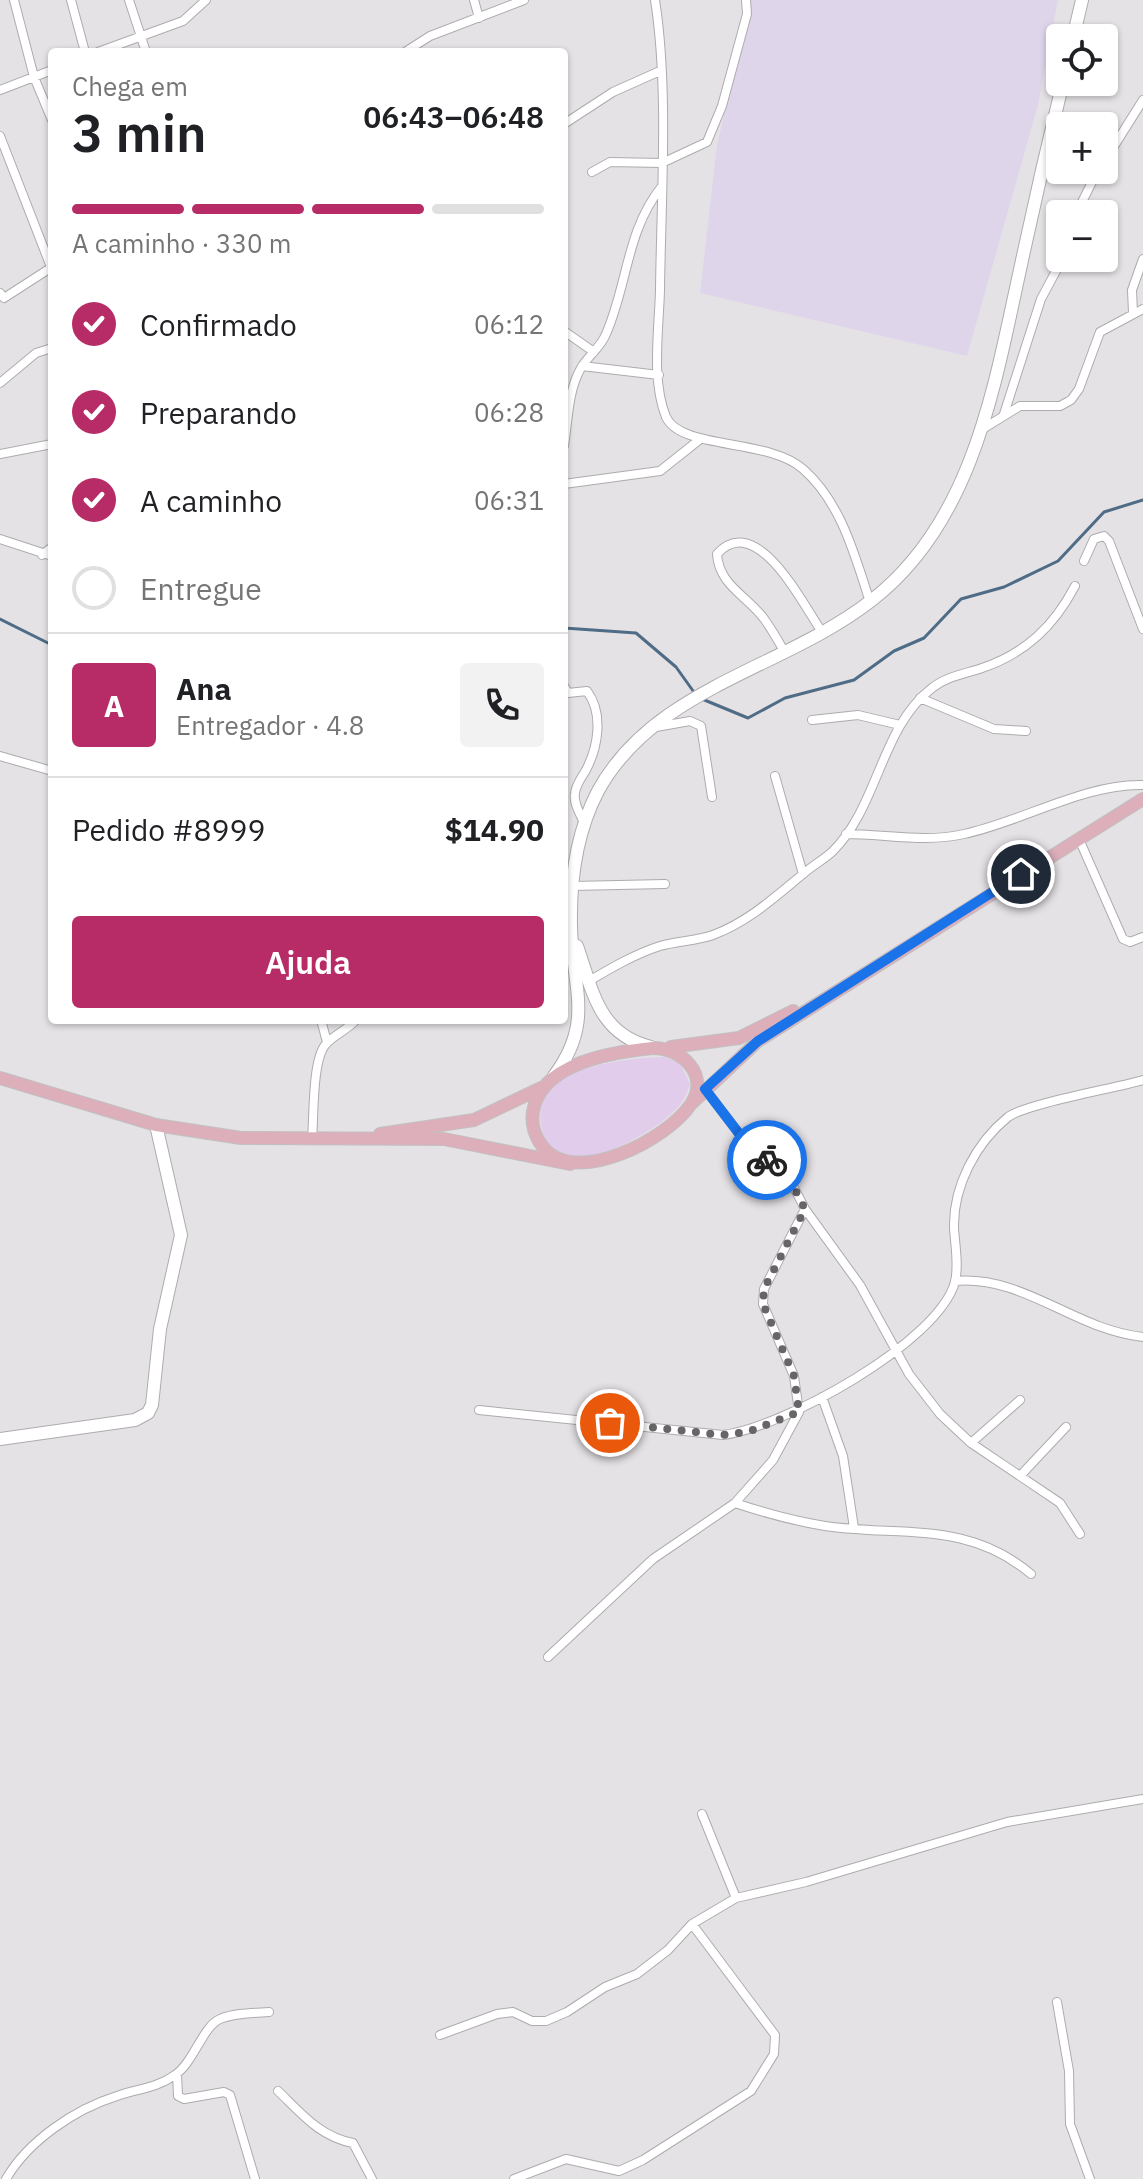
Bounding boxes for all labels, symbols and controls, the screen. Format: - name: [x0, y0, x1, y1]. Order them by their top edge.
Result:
- map controls: [1046, 24, 1118, 272]
- button: locate: [1046, 24, 1118, 96]
- text: Chega em: [72, 69, 188, 103]
- text: 06:43–06:48: [363, 97, 544, 136]
- text: 3 min: [72, 99, 207, 166]
- button: +: [1046, 112, 1118, 184]
- button: −: [1046, 200, 1118, 272]
- text: A caminho · 330 m: [72, 226, 291, 260]
- icon: check: [72, 302, 116, 346]
- text: Confirmado: [140, 305, 297, 344]
- text: 06:12: [474, 307, 544, 341]
- icon: check: [72, 390, 116, 434]
- text: Preparando: [140, 393, 297, 432]
- text: 06:28: [474, 395, 544, 429]
- icon: check: [72, 478, 116, 522]
- text: A caminho: [140, 481, 282, 520]
- text: 06:31: [474, 483, 544, 517]
- text: Entregue: [140, 569, 262, 608]
- button: phone: [460, 663, 544, 747]
- text: Ana: [176, 669, 232, 708]
- text: A: [104, 686, 124, 725]
- text: Entregador · 4.8: [176, 708, 364, 742]
- text: Pedido #8999: [72, 810, 266, 849]
- text: $14.90: [445, 810, 544, 849]
- pin: [987, 840, 1055, 908]
- icon: home: [999, 852, 1043, 896]
- button: Ajuda: [72, 916, 544, 1008]
- courier: [727, 1120, 807, 1200]
- icon: bike: [745, 1138, 789, 1182]
- pin: [576, 1389, 644, 1457]
- icon: bag: [588, 1401, 632, 1445]

